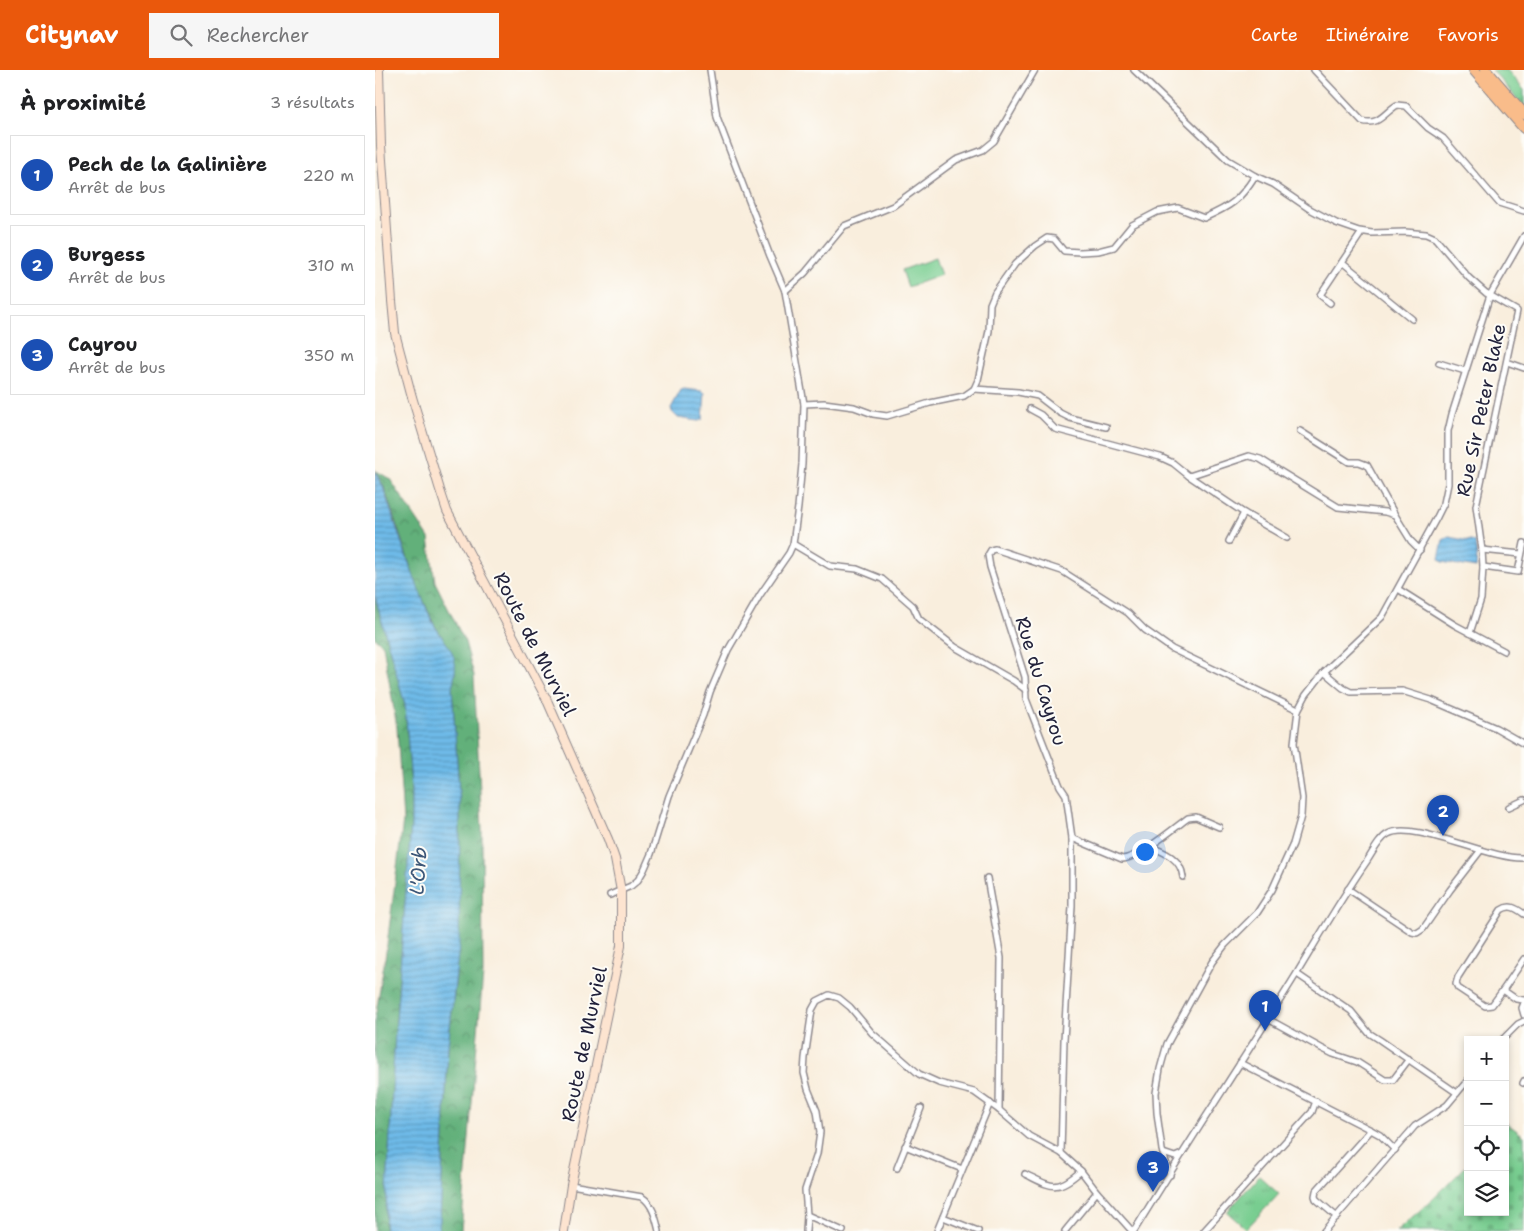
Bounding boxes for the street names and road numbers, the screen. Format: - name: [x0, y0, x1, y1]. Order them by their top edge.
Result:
- street label: Rue Sir Peter Blake: [1450, 321, 1512, 499]
- street label: Route de Murviel: [488, 568, 582, 720]
- street label: Rue du Cayrou: [1009, 613, 1073, 749]
- street label: Route de Murviel: [555, 964, 613, 1124]

